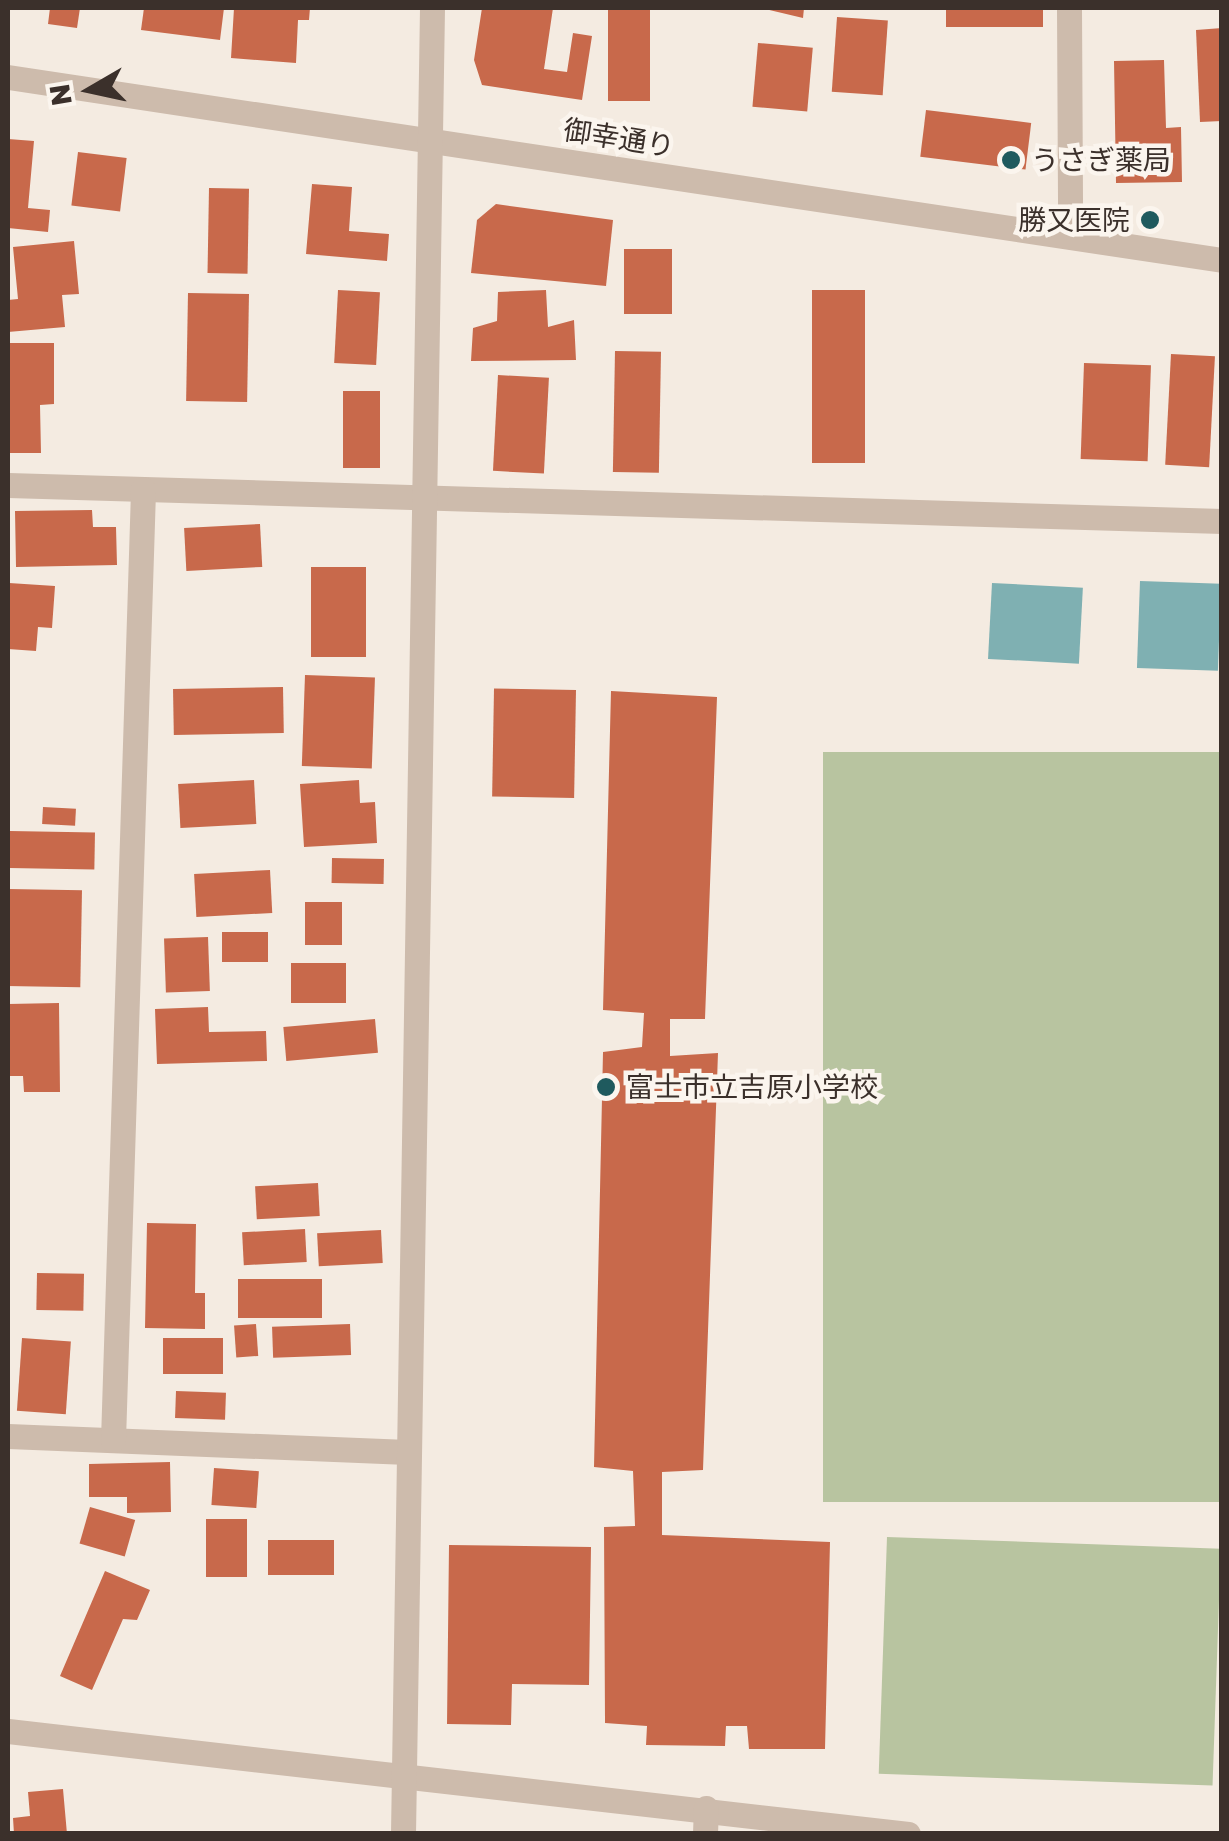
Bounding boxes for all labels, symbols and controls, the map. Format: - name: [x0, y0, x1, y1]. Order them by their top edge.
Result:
- north arrow: [40, 40, 140, 140]
- text: N: [42, 82, 78, 108]
- street label: 御幸通り: [561, 113, 677, 163]
- place label: うさぎ薬局: [1031, 143, 1171, 177]
- marker: うさぎ薬局: [1000, 149, 1022, 171]
- place label: 勝又医院: [1018, 203, 1130, 237]
- marker: 勝又医院: [1139, 209, 1161, 231]
- place label: 富士市立吉原小学校: [626, 1070, 878, 1104]
- marker: 富士市立吉原小学校: [595, 1076, 617, 1098]

